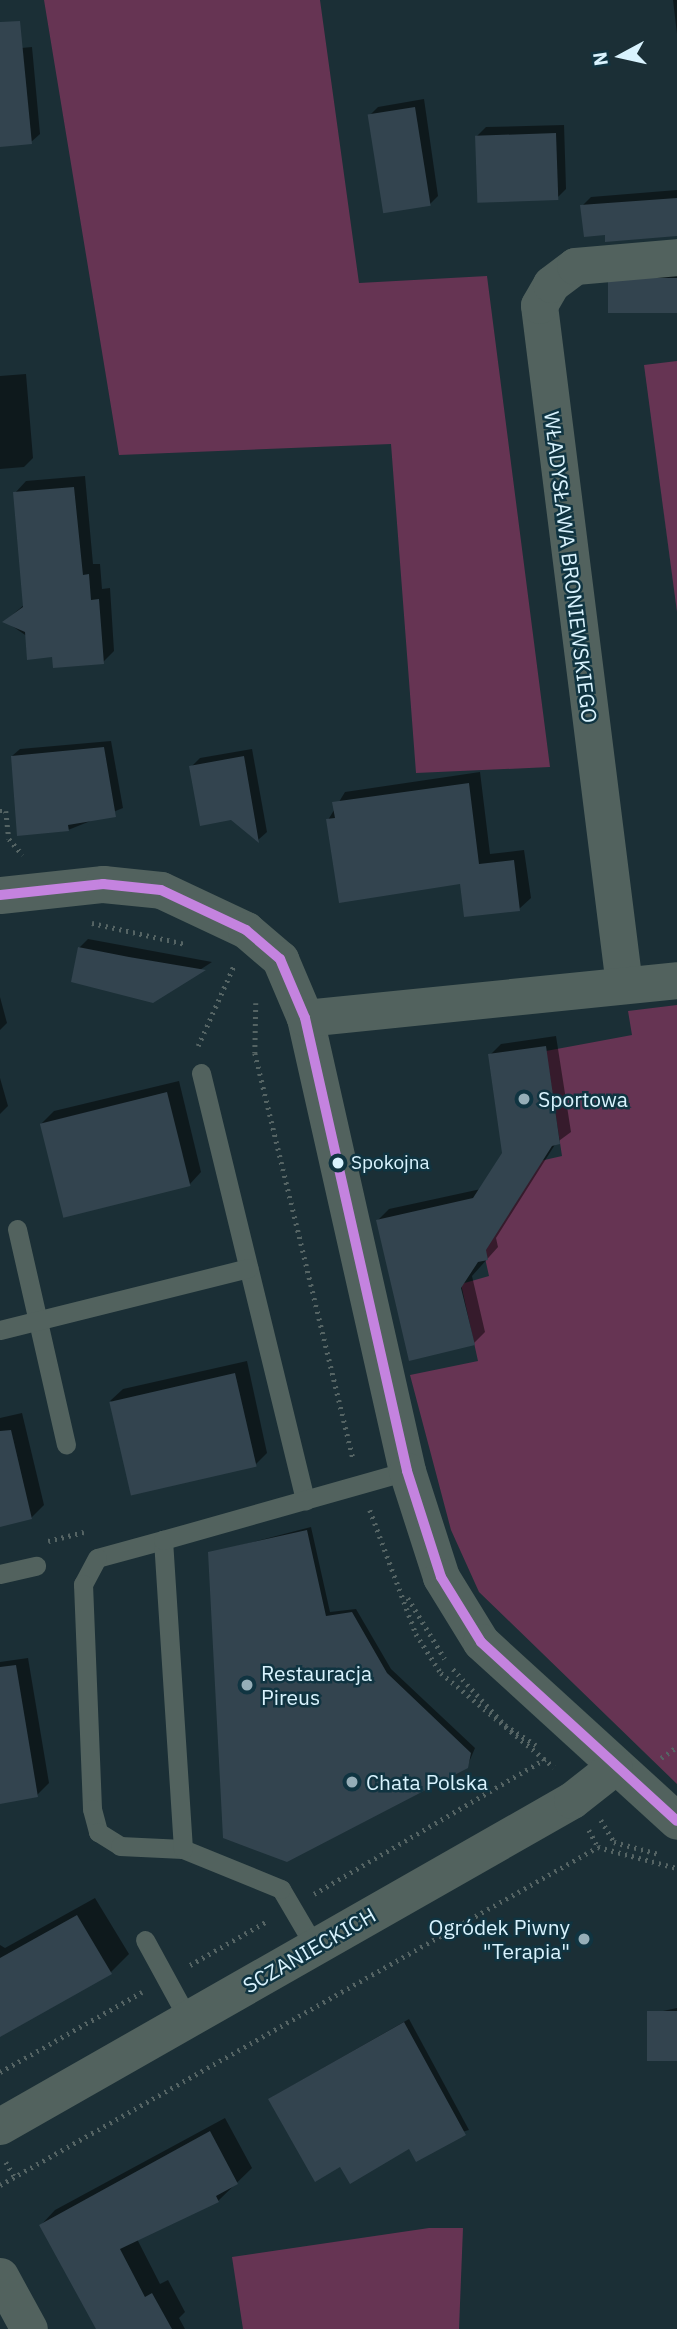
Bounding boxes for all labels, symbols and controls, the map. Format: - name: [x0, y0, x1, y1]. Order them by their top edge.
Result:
- north arrow: [586, 21, 656, 91]
- text: N: [587, 50, 613, 67]
- street label: WŁADYSŁAWA BRONIEWSKIEGO: [539, 410, 603, 724]
- place label: Sportowa: [538, 1086, 628, 1112]
- marker: Sportowa: [516, 1091, 532, 1107]
- place label: Spokojna: [351, 1152, 430, 1174]
- marker: Spokojna: [331, 1156, 345, 1170]
- place label: Restauracja Pireus: [261, 1660, 372, 1710]
- marker: Restauracja Pireus: [239, 1677, 255, 1693]
- place label: Chata Polska: [366, 1769, 488, 1795]
- marker: Chata Polska: [344, 1774, 360, 1790]
- street label: SCZANIECKICH: [238, 1902, 380, 1998]
- place label: Ogródek Piwny "Terapia": [429, 1914, 570, 1964]
- marker: Ogródek Piwny "Terapia": [576, 1931, 592, 1947]

